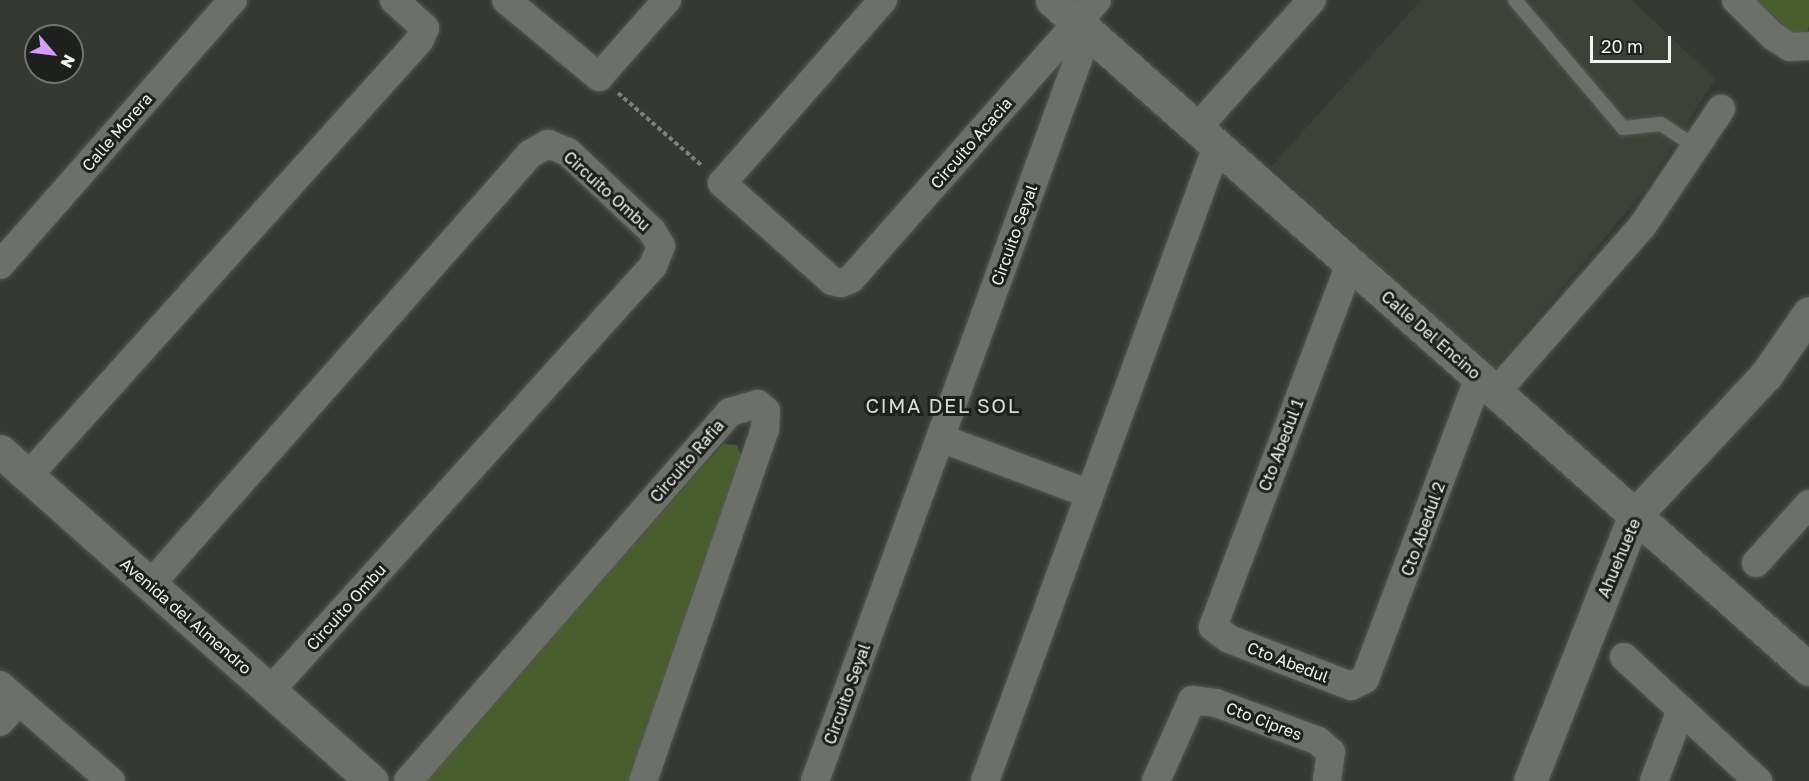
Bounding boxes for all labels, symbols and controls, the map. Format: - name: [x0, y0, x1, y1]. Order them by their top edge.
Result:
- north arrow: [24, 24, 84, 84]
- scale bar: [1593, 24, 1674, 62]
- text: 20 m: [1601, 35, 1643, 57]
- text: N: [56, 51, 80, 72]
- street label: Calle Morera: [78, 89, 156, 175]
- street label: Circuito Acacia: [926, 94, 1016, 192]
- street label: Circuito Ombu: [560, 147, 654, 235]
- street label: Circuito Seyal: [987, 182, 1041, 288]
- street label: Calle Del Encino: [1378, 287, 1484, 383]
- district label: CIMA DEL SOL: [865, 393, 1021, 417]
- street label: Cto Abedul 1: [1255, 396, 1307, 494]
- street label: Circuito Rafia: [646, 416, 728, 506]
- street label: Cto Abedul 2: [1397, 479, 1449, 579]
- street label: Ahuehuete: [1594, 516, 1644, 600]
- street label: Avenida del Almendro: [117, 554, 255, 678]
- street label: Circuito Ombu: [302, 560, 390, 654]
- street label: Cto Abedul: [1245, 638, 1331, 686]
- street label: Circuito Seyal: [820, 641, 874, 747]
- street label: Cto Cipres: [1223, 698, 1305, 744]

